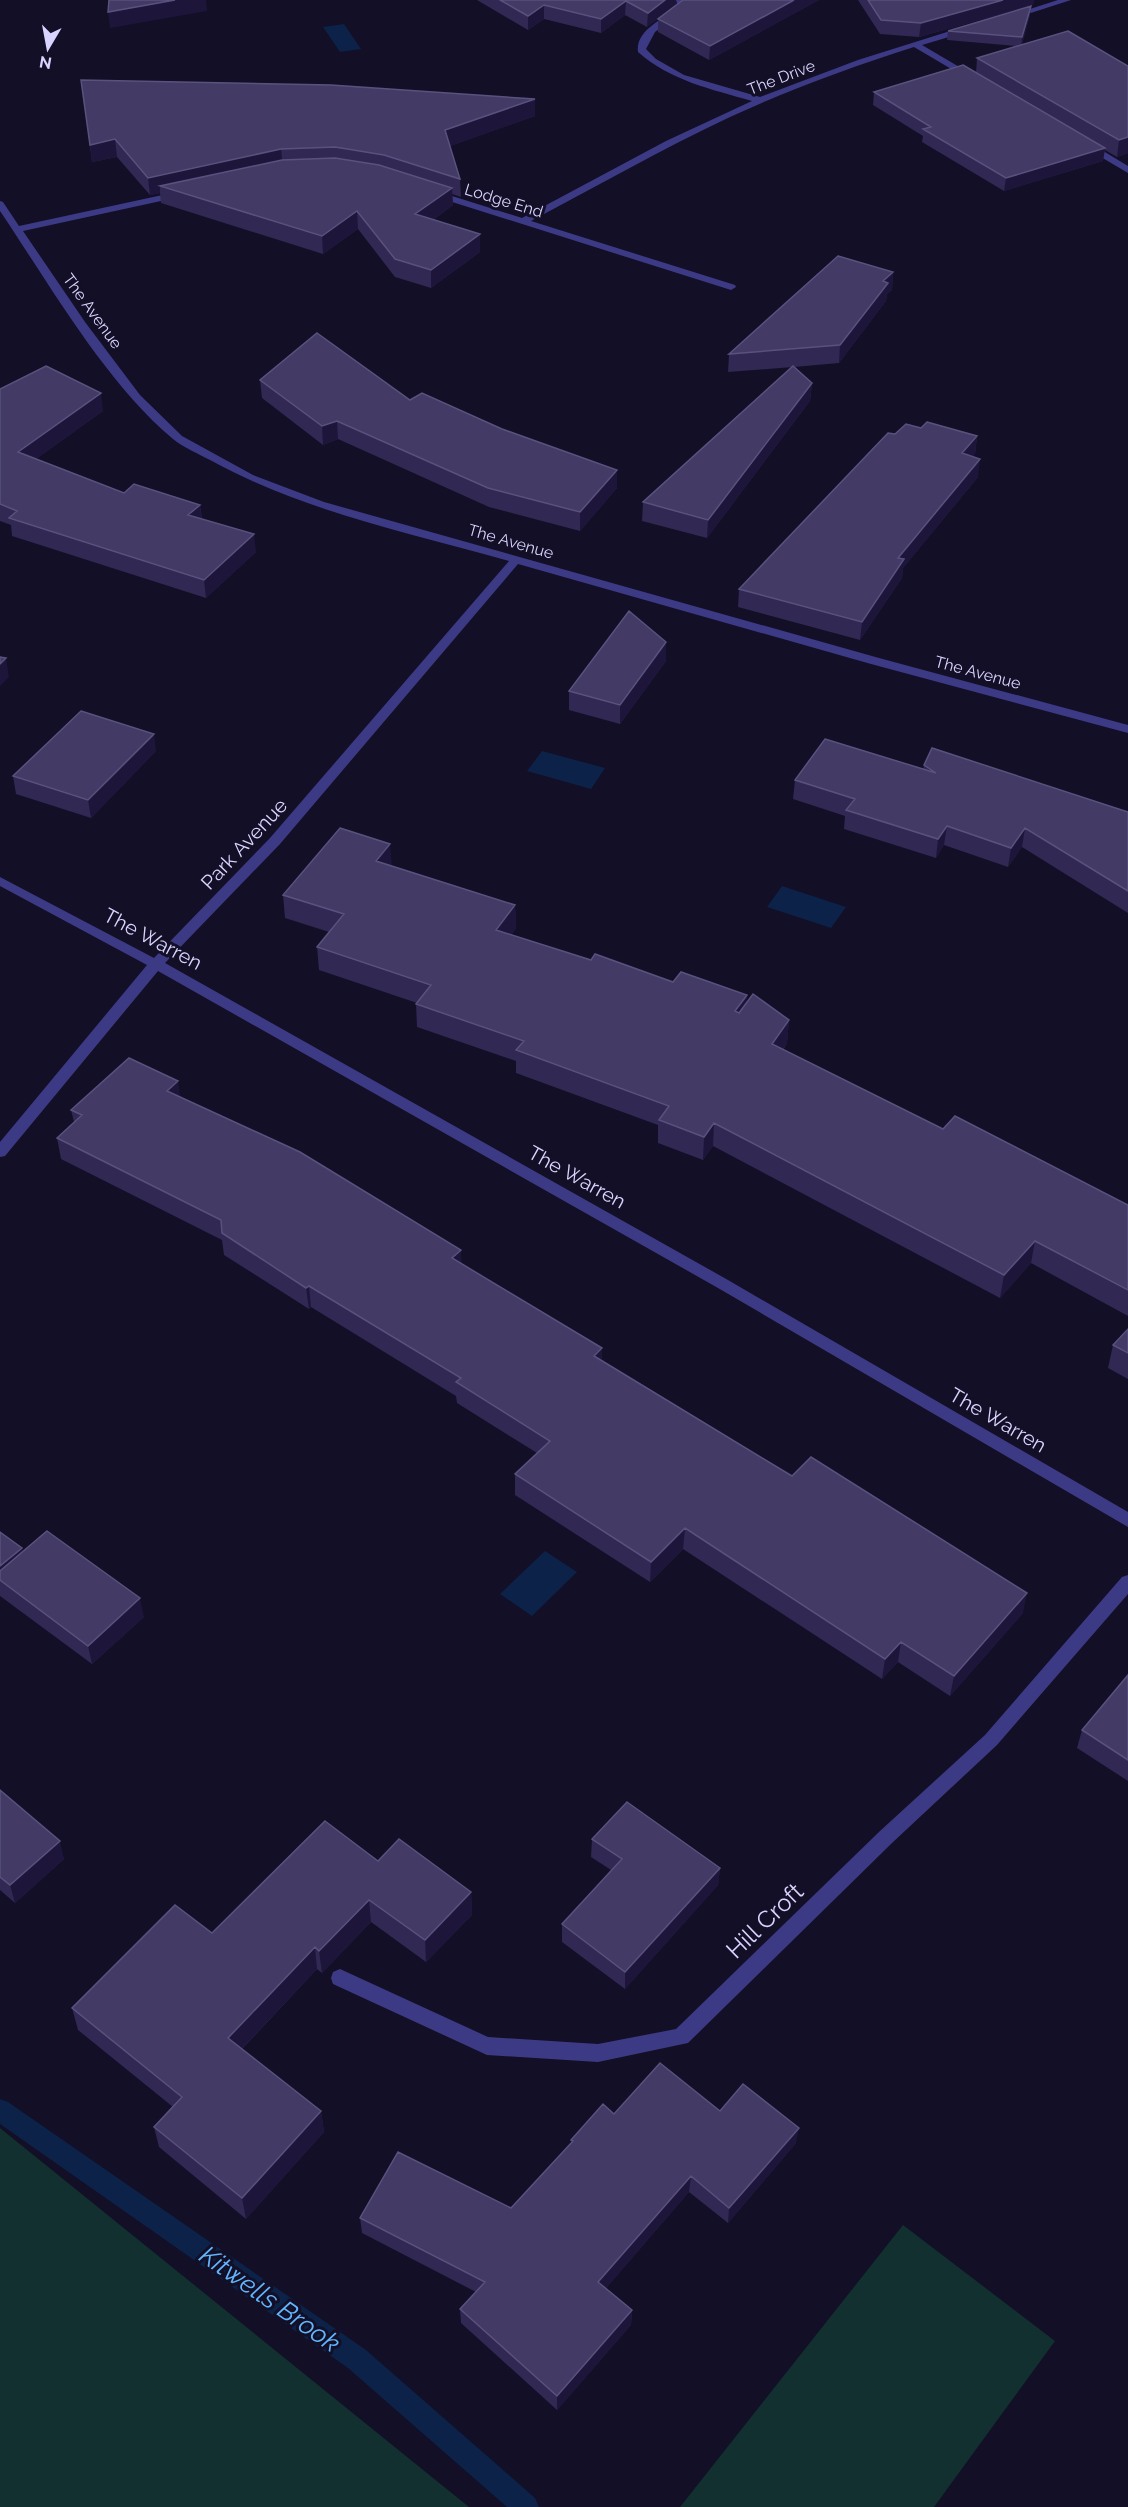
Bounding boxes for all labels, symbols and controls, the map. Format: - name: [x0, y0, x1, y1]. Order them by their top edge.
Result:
- north arrow: [18, 18, 78, 78]
- text: N: [38, 52, 53, 73]
- street label: The Drive: [745, 56, 818, 99]
- street label: Lodge End: [462, 180, 545, 221]
- street label: The Avenue: [59, 270, 126, 353]
- street label: The Avenue: [466, 520, 556, 563]
- street label: The Avenue: [933, 652, 1023, 693]
- street label: Park Avenue: [196, 793, 292, 894]
- street label: The Warren: [100, 903, 206, 975]
- street label: The Warren: [524, 1140, 630, 1214]
- street label: The Warren: [945, 1383, 1051, 1457]
- street label: Hill Croft: [720, 1877, 809, 1964]
- water label: Kitwells Brook: [194, 2240, 346, 2359]

